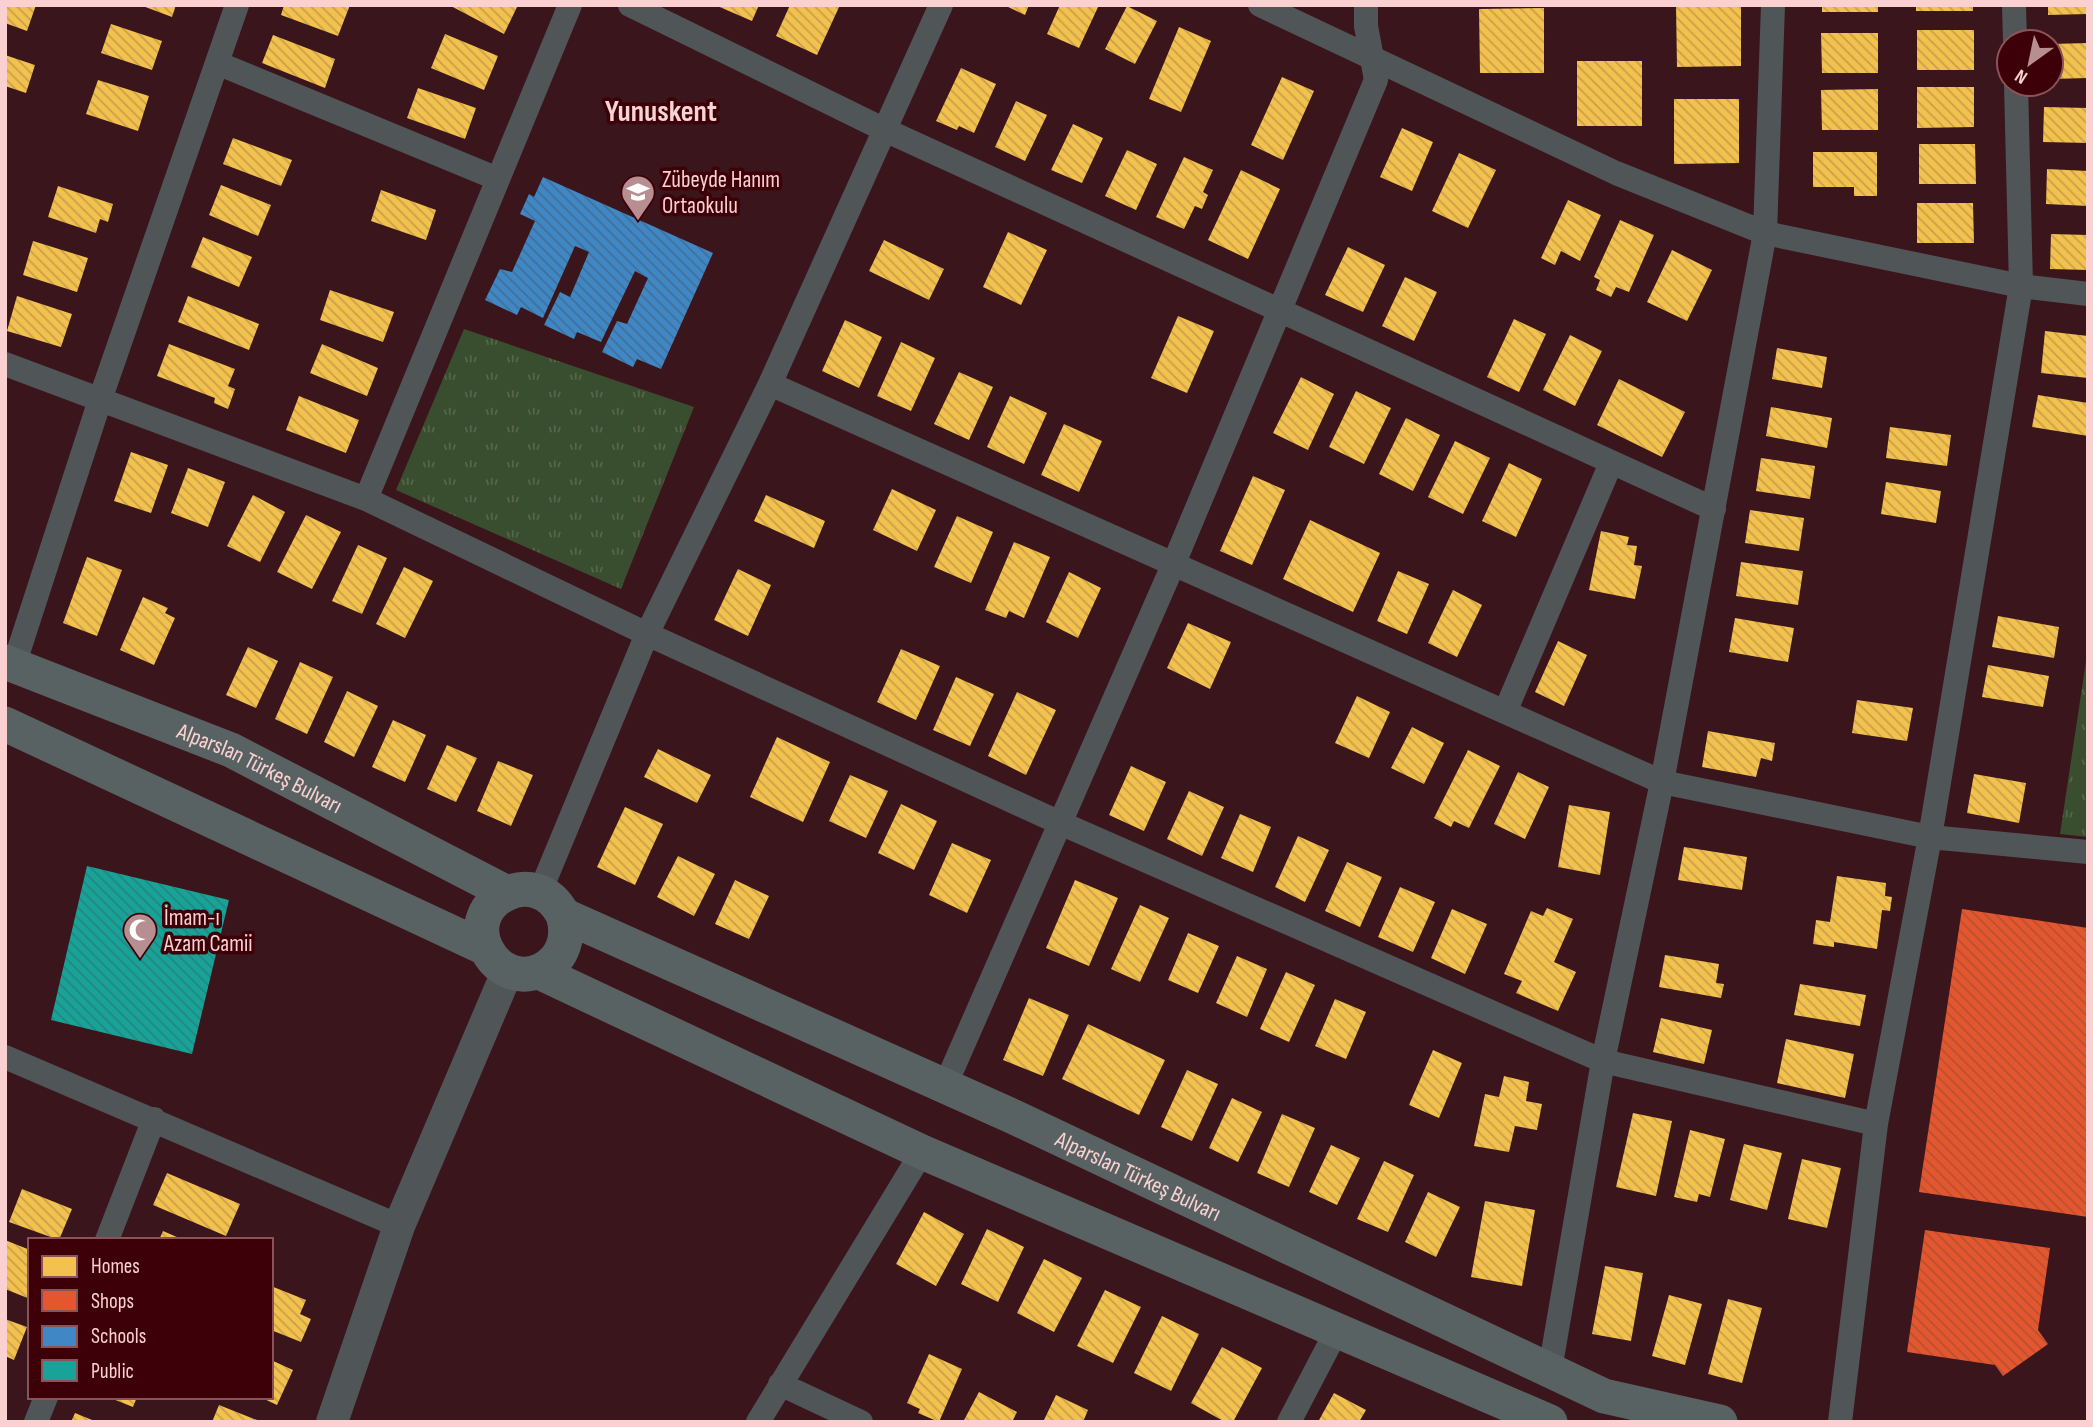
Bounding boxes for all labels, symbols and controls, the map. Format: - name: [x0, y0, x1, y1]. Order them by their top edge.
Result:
- north arrow: [1995, 28, 2065, 98]
- text: N: [2011, 64, 2032, 88]
- district label: Yunuskent: [605, 94, 717, 130]
- place label: Zübeyde Hanım Ortaokulu: [662, 166, 780, 220]
- school or university icon: Zübeyde Hanım Ortaokulu: [619, 173, 657, 222]
- street label: Alparslan Türkeş Bulvarı: [172, 717, 347, 820]
- place label: İmam-ı Azam Camii: [163, 904, 253, 958]
- mosque icon: İmam-ı Azam Camii: [121, 911, 159, 960]
- street label: Alparslan Türkeş Bulvarı: [1050, 1125, 1225, 1228]
- legend: [28, 1238, 273, 1399]
- text: Homes: [91, 1254, 140, 1279]
- text: Shops: [91, 1289, 134, 1314]
- text: Schools: [91, 1324, 146, 1349]
- text: Public: [91, 1359, 134, 1384]

